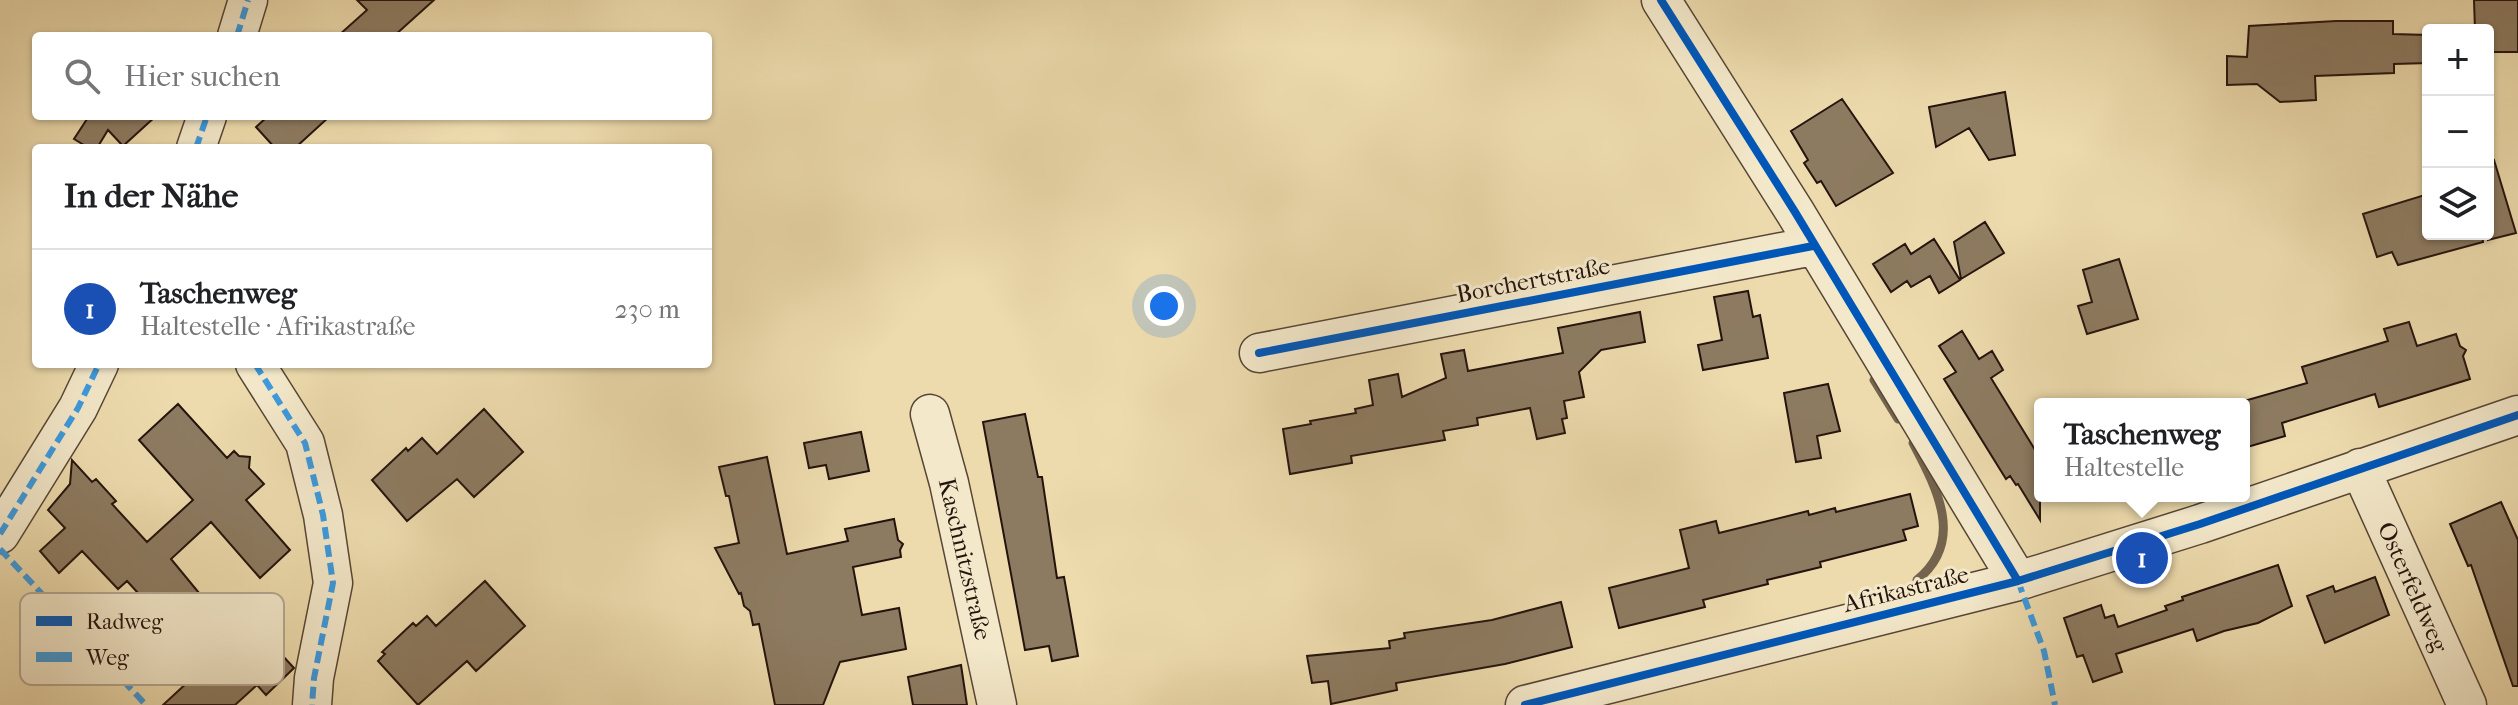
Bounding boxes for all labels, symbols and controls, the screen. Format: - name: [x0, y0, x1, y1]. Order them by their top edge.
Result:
- map controls: [2422, 24, 2494, 240]
- button: +: [2422, 24, 2494, 96]
- search box: [32, 32, 712, 120]
- icon: search: [60, 54, 104, 98]
- text: Hier suchen: [124, 59, 280, 94]
- button: −: [2422, 96, 2494, 168]
- button: layers: [2422, 168, 2494, 240]
- text: In der Nähe: [64, 176, 238, 216]
- street label: Borchertstraße: [1454, 251, 1612, 309]
- text: Taschenweg: [140, 276, 297, 311]
- your location: [1144, 286, 1184, 326]
- text: 1: [85, 294, 95, 325]
- text: 230 m: [614, 294, 680, 325]
- text: Haltestelle · Afrikastraße: [140, 311, 415, 342]
- popup: [2034, 398, 2250, 502]
- text: Taschenweg: [2064, 417, 2220, 452]
- text: Haltestelle: [2064, 452, 2184, 483]
- street label: Kaschnitzstraße: [933, 475, 997, 643]
- street label: Osterfeldweg: [2372, 518, 2455, 657]
- pin: 1: [2116, 528, 2168, 588]
- street label: Afrikastraße: [1840, 560, 1972, 618]
- legend: [20, 593, 284, 685]
- text: Radweg: [86, 609, 163, 635]
- text: Weg: [85, 645, 129, 671]

